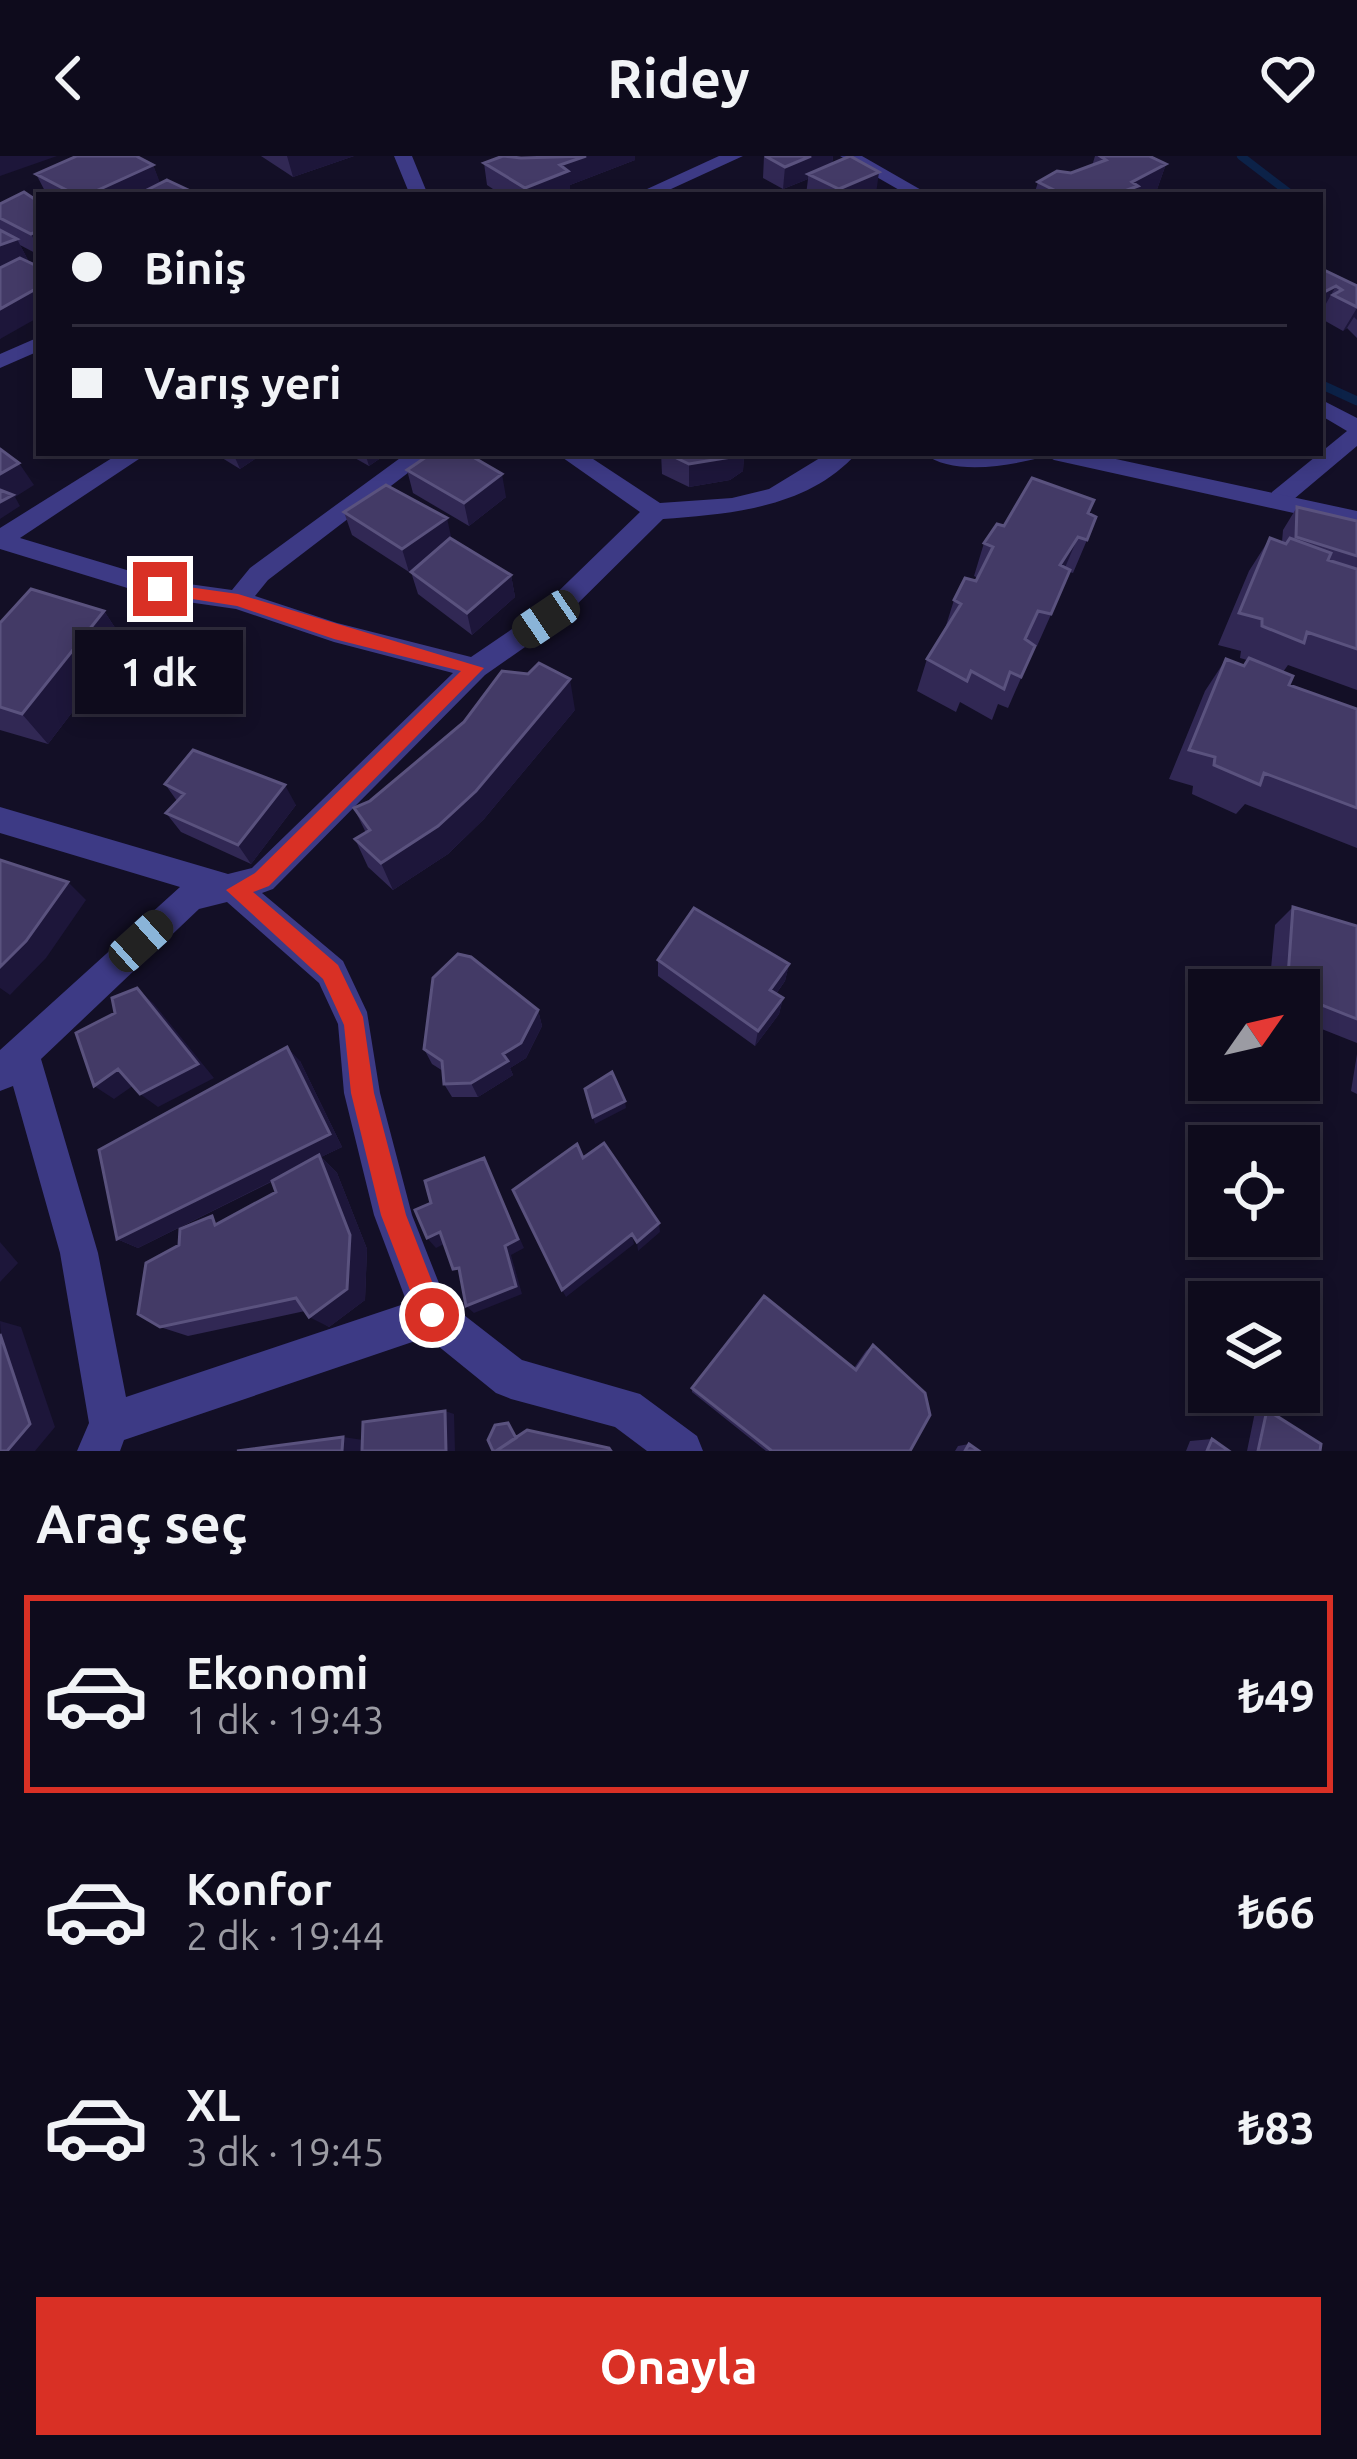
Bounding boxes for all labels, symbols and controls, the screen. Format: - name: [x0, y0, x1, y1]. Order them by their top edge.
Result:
- icon: back: [36, 45, 102, 111]
- icon: heart: [1255, 45, 1321, 111]
- text: Ridey: [607, 48, 750, 108]
- text: Biniş: [144, 242, 246, 293]
- text: Varış yeri: [144, 357, 342, 408]
- route end: [133, 562, 187, 616]
- car: [506, 584, 586, 654]
- callout: 1 dk: [76, 631, 244, 715]
- text: 1 dk: [121, 650, 197, 693]
- car: [102, 904, 180, 978]
- north arrow: [1188, 969, 1320, 1101]
- map controls: [1188, 969, 1320, 1413]
- button: locate: [1188, 1125, 1320, 1257]
- button: layers: [1188, 1281, 1320, 1413]
- route start: [405, 1288, 459, 1342]
- text: Araç seç: [36, 1493, 247, 1553]
- icon: car: [42, 1640, 150, 1748]
- text: Ekonomi: [186, 1647, 368, 1698]
- text: ₺49: [1238, 1670, 1315, 1721]
- text: 1 dk · 19:43: [186, 1698, 384, 1741]
- icon: car: [42, 1856, 150, 1964]
- text: Konfor: [186, 1863, 332, 1914]
- text: ₺66: [1238, 1886, 1315, 1937]
- text: 2 dk · 19:44: [186, 1914, 384, 1957]
- icon: car: [42, 2072, 150, 2180]
- text: XL: [186, 2079, 240, 2130]
- text: ₺83: [1238, 2102, 1315, 2153]
- text: 3 dk · 19:45: [186, 2130, 384, 2173]
- button: Onayla: [36, 2297, 1321, 2435]

